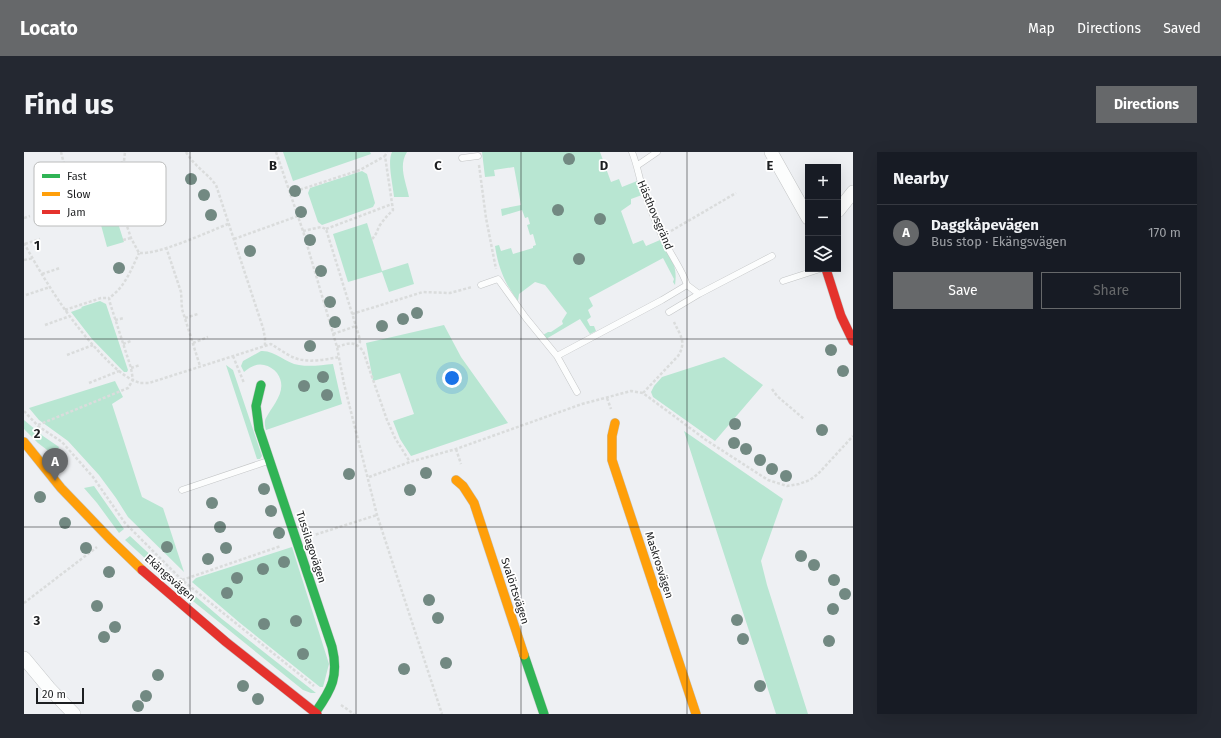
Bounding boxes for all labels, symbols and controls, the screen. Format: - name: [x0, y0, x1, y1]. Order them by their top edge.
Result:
- text: Locato: [20, 17, 78, 40]
- text: Map: [1028, 20, 1055, 37]
- text: Directions: [1077, 20, 1141, 37]
- text: Saved: [1163, 20, 1201, 37]
- button: Directions: [1096, 86, 1197, 123]
- text: Find us: [24, 88, 114, 121]
- text: B: [269, 158, 277, 173]
- text: C: [434, 158, 442, 173]
- text: D: [600, 158, 609, 173]
- text: E: [767, 158, 774, 173]
- legend: [34, 162, 166, 226]
- map controls: [805, 164, 841, 272]
- button: +: [805, 164, 841, 200]
- text: Nearby: [893, 168, 948, 189]
- text: Fast: [67, 170, 87, 183]
- street label: Hästhovsgränd: [634, 178, 676, 252]
- text: Slow: [67, 188, 91, 201]
- button: −: [805, 200, 841, 236]
- text: Jam: [67, 206, 86, 219]
- text: Daggkåpevägen: [931, 216, 1039, 234]
- text: A: [902, 225, 910, 240]
- text: 170 m: [1148, 225, 1181, 240]
- text: Bus stop · Ekängsvägen: [931, 234, 1067, 249]
- button: layers: [805, 236, 841, 272]
- text: 1: [34, 238, 40, 253]
- button: Save: [893, 272, 1033, 309]
- button: Share: [1041, 272, 1181, 309]
- your location: [442, 368, 462, 388]
- text: 2: [34, 426, 41, 441]
- pin: A: [42, 448, 68, 481]
- street label: Tussilagovägen: [293, 509, 329, 585]
- street label: Maskrosvägen: [642, 530, 676, 600]
- street label: Ekängsvägen: [142, 552, 198, 604]
- street label: Svalörtsvägen: [498, 556, 532, 626]
- text: 3: [33, 613, 41, 628]
- scale bar: [36, 686, 84, 705]
- text: 20 m: [42, 688, 66, 701]

